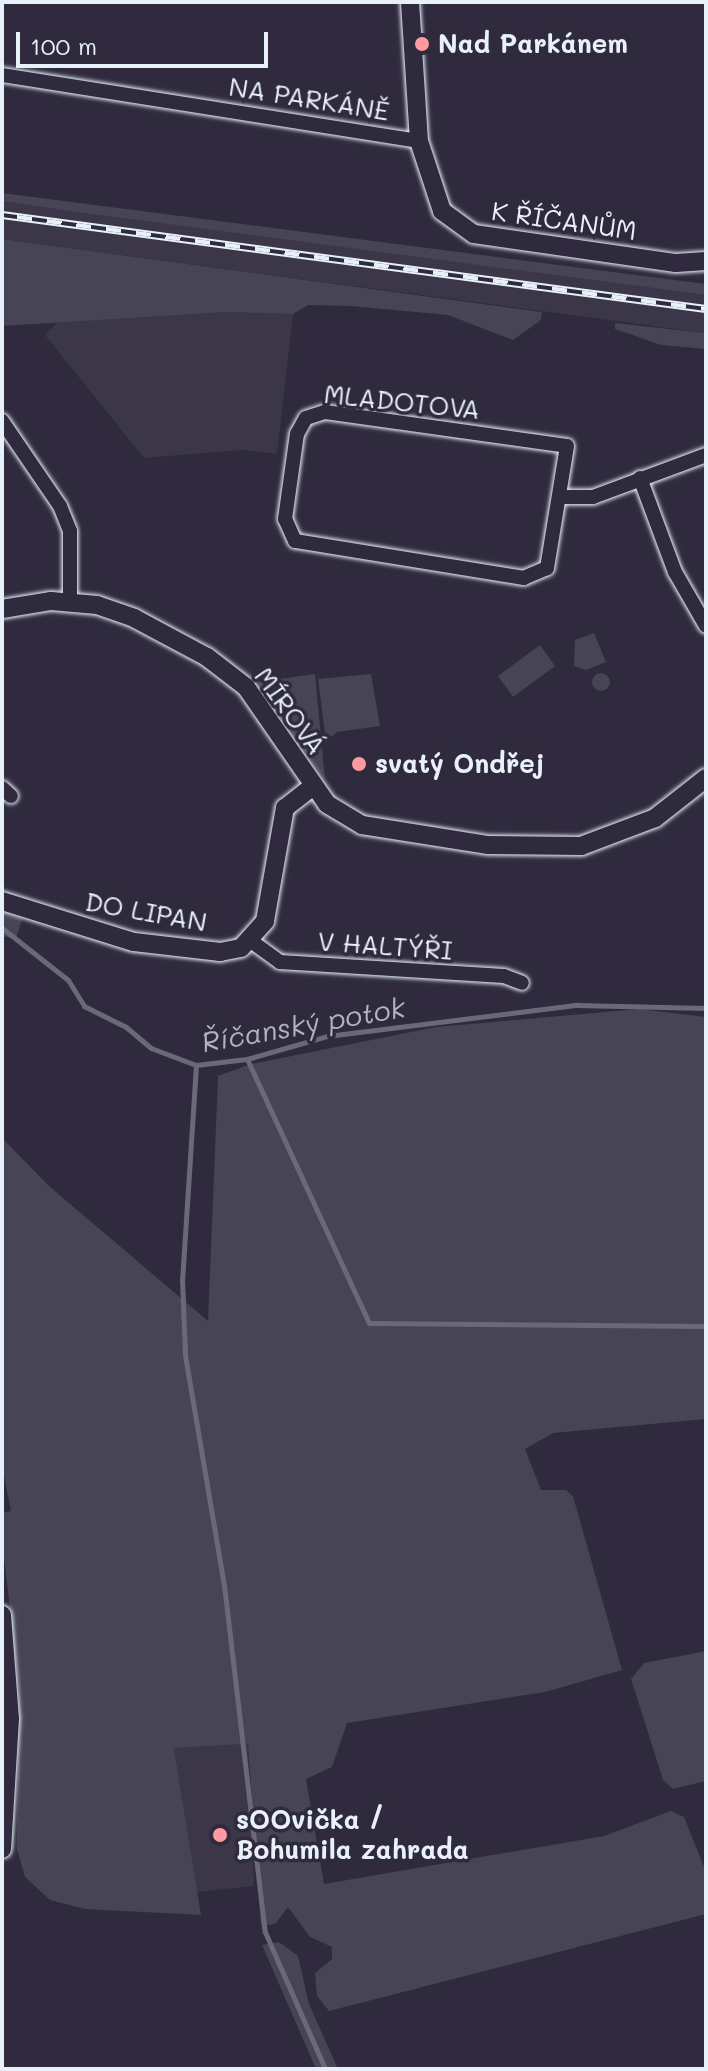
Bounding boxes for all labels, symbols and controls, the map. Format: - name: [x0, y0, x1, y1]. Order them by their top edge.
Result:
- scale bar: [20, 16, 272, 66]
- place label: Nad Parkánem: [438, 28, 628, 60]
- text: 100 m: [30, 30, 97, 61]
- marker: Nad Parkánem: [413, 35, 431, 53]
- street label: NA PARKÁNĚ: [227, 71, 391, 127]
- street label: K ŘÍČANŮM: [490, 195, 638, 247]
- street label: MLADOTOVA: [322, 378, 482, 426]
- street label: MÍROVÁ: [248, 661, 332, 761]
- place label: svatý Ondřej: [375, 748, 544, 780]
- marker: svatý Ondřej: [350, 755, 368, 773]
- street label: DO LIPAN: [83, 886, 209, 938]
- street label: V HALTÝŘI: [317, 926, 453, 966]
- water label: Říčanský potok: [199, 990, 407, 1058]
- place label: sOOvička / Bohumila zahrada: [236, 1804, 469, 1866]
- marker: sOOvička / Bohumila zahrada: [211, 1826, 229, 1844]

